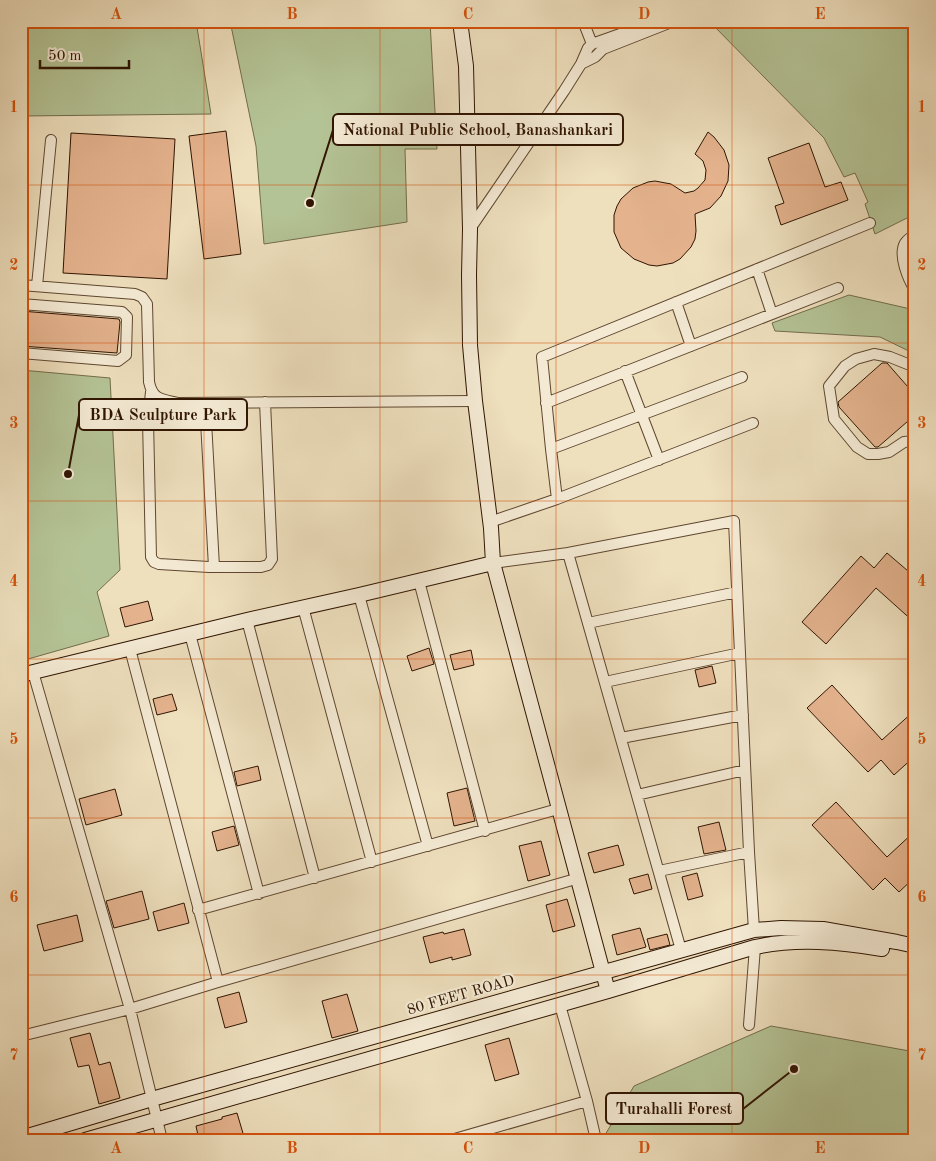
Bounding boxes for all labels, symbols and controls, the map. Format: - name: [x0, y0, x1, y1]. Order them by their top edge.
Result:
- text: A: [110, 7, 122, 23]
- text: B: [286, 7, 298, 23]
- text: C: [463, 7, 473, 23]
- text: D: [638, 7, 650, 23]
- text: E: [814, 7, 826, 23]
- scale bar: [40, 38, 129, 70]
- text: 50 m: [48, 49, 82, 64]
- text: 1: [9, 100, 19, 116]
- text: 1: [917, 100, 927, 116]
- callout: National Public School, Banashankari: [333, 114, 623, 145]
- text: National Public School, Banashankari: [343, 123, 613, 139]
- text: 2: [9, 258, 19, 274]
- text: 2: [917, 258, 927, 274]
- callout: BDA Sculpture Park: [79, 399, 247, 430]
- text: BDA Sculpture Park: [89, 408, 237, 424]
- text: 3: [9, 416, 19, 432]
- text: 3: [917, 416, 927, 432]
- text: 4: [9, 574, 19, 590]
- text: 4: [917, 574, 927, 590]
- text: 5: [9, 732, 19, 748]
- text: 5: [917, 732, 927, 748]
- text: 6: [9, 890, 19, 906]
- text: 6: [917, 890, 927, 906]
- street label: 80 FEET ROAD: [406, 974, 516, 1018]
- text: 7: [9, 1048, 19, 1064]
- text: 7: [917, 1048, 927, 1064]
- callout: Turahalli Forest: [606, 1093, 743, 1124]
- text: Turahalli Forest: [616, 1102, 733, 1118]
- text: A: [110, 1141, 122, 1157]
- text: B: [286, 1141, 298, 1157]
- text: C: [463, 1141, 473, 1157]
- text: D: [638, 1141, 650, 1157]
- text: E: [814, 1141, 826, 1157]

